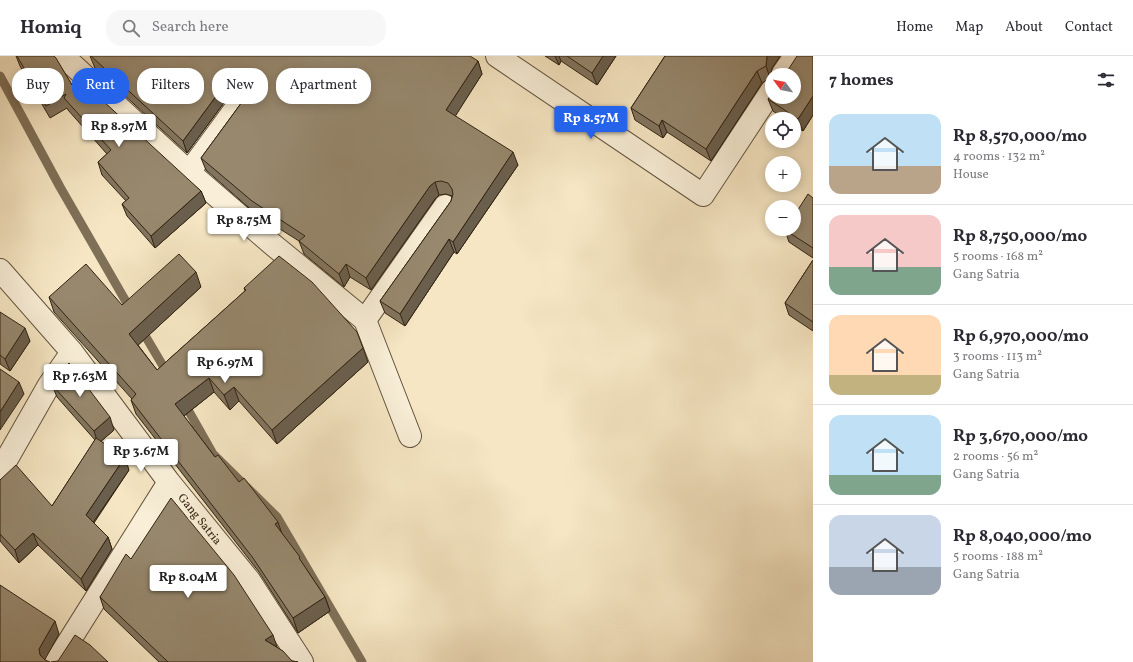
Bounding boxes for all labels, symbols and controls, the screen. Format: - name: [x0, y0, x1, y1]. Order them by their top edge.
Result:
- search box: [106, 10, 386, 46]
- text: Homiq: [20, 15, 82, 41]
- icon: search: [120, 17, 142, 39]
- text: Search here: [152, 17, 229, 38]
- text: Home: [896, 18, 933, 37]
- text: Map: [955, 18, 983, 37]
- text: About: [1005, 18, 1043, 37]
- text: Contact: [1065, 18, 1113, 37]
- chip: Buy: [12, 68, 64, 104]
- chip: Rent: [72, 68, 129, 104]
- chip: Filters: [137, 68, 204, 104]
- chip: New: [212, 68, 268, 104]
- chip: Apartment: [276, 68, 371, 104]
- north arrow: [765, 68, 801, 104]
- map controls: [765, 68, 801, 236]
- text: 7 homes: [829, 69, 894, 92]
- icon: filters: [1095, 69, 1117, 91]
- pin: Rp 8.57M: [550, 106, 632, 140]
- text: Rp 8.57M: [563, 110, 619, 128]
- button: locate: [765, 112, 801, 148]
- pin: Rp 8.97M: [78, 114, 160, 148]
- text: Rp 8.97M: [91, 118, 147, 136]
- text: Rp 8,570,000/mo: [953, 125, 1087, 148]
- icon: home: [861, 130, 909, 178]
- text: 4 rooms · 132 m²: [953, 148, 1045, 166]
- button: +: [765, 156, 801, 192]
- text: House: [953, 166, 989, 184]
- button: −: [765, 200, 801, 236]
- pin: Rp 8.75M: [203, 208, 285, 242]
- text: Rp 8.75M: [216, 212, 272, 230]
- text: Rp 8,750,000/mo: [953, 225, 1087, 248]
- icon: home: [861, 231, 909, 279]
- text: 5 rooms · 168 m²: [953, 248, 1043, 266]
- text: Gang Satria: [953, 266, 1020, 284]
- text: Rp 6,970,000/mo: [953, 325, 1089, 348]
- icon: home: [861, 331, 909, 379]
- text: 3 rooms · 113 m²: [953, 348, 1042, 366]
- pin: Rp 6.97M: [184, 350, 266, 384]
- text: Rp 6.97M: [197, 354, 253, 372]
- pin: Rp 7.63M: [39, 364, 121, 398]
- text: Gang Satria: [953, 366, 1020, 384]
- text: Rp 7.63M: [53, 368, 107, 386]
- text: Rp 3,670,000/mo: [953, 425, 1088, 448]
- icon: home: [861, 431, 909, 479]
- pin: Rp 3.67M: [100, 439, 182, 473]
- text: Rp 3.67M: [113, 443, 169, 461]
- text: 2 rooms · 56 m²: [953, 448, 1038, 466]
- text: Gang Satria: [953, 466, 1020, 484]
- street label: Gang Satria: [174, 491, 225, 549]
- text: Rp 8,040,000/mo: [953, 525, 1092, 548]
- icon: home: [861, 531, 909, 579]
- text: 5 rooms · 188 m²: [953, 548, 1043, 566]
- pin: Rp 8.04M: [147, 565, 229, 599]
- text: Gang Satria: [953, 566, 1020, 584]
- text: Rp 8.04M: [159, 569, 217, 587]

